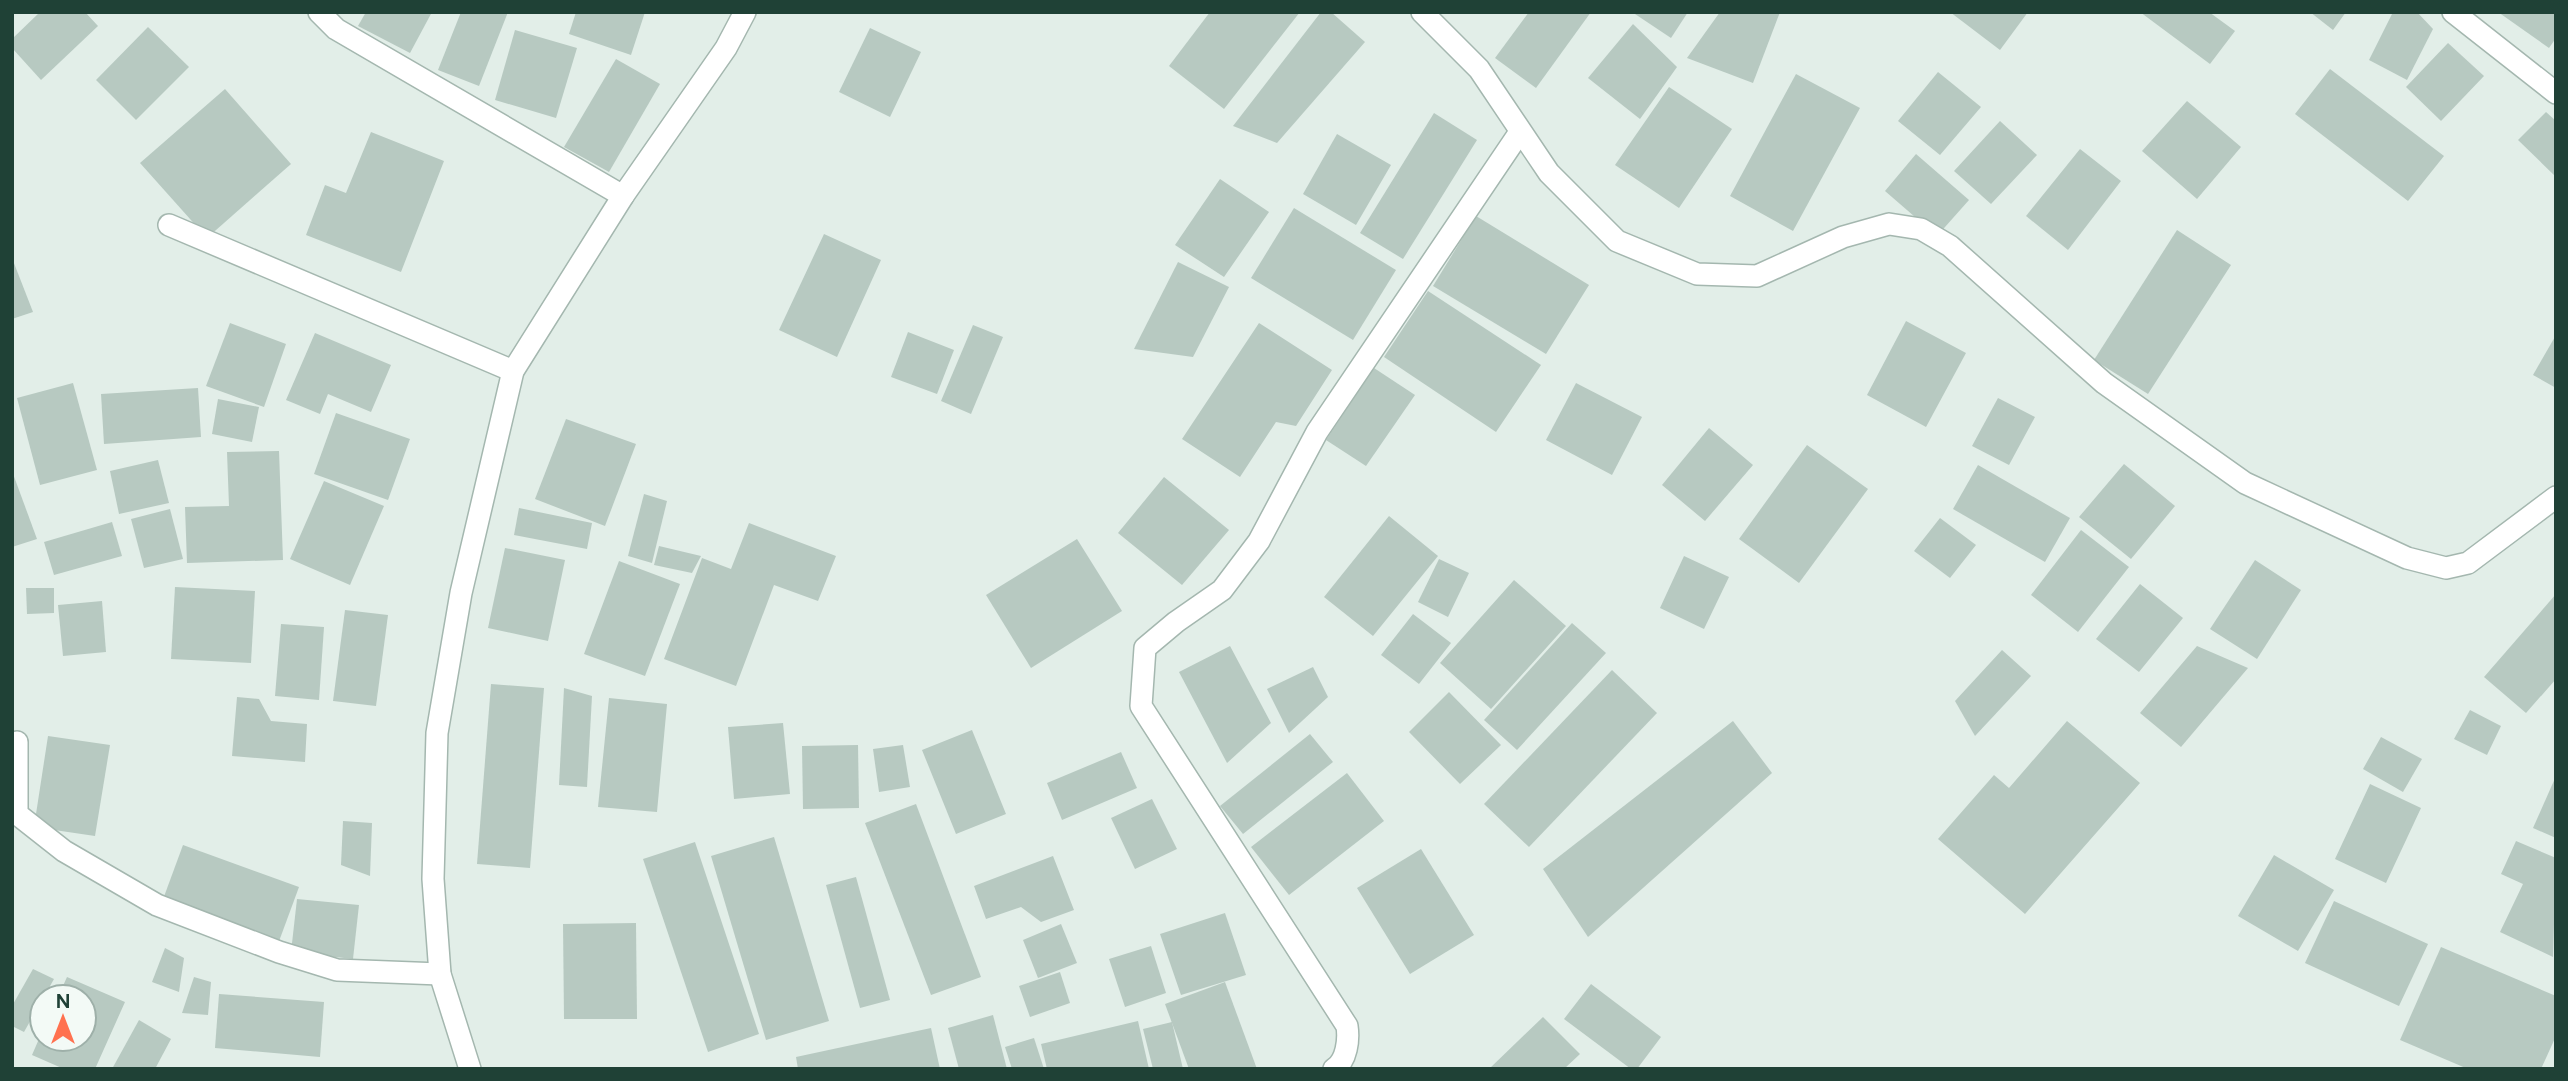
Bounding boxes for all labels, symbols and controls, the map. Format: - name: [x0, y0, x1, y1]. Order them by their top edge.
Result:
- north arrow: [28, 983, 98, 1053]
- text: N: [56, 990, 70, 1013]

